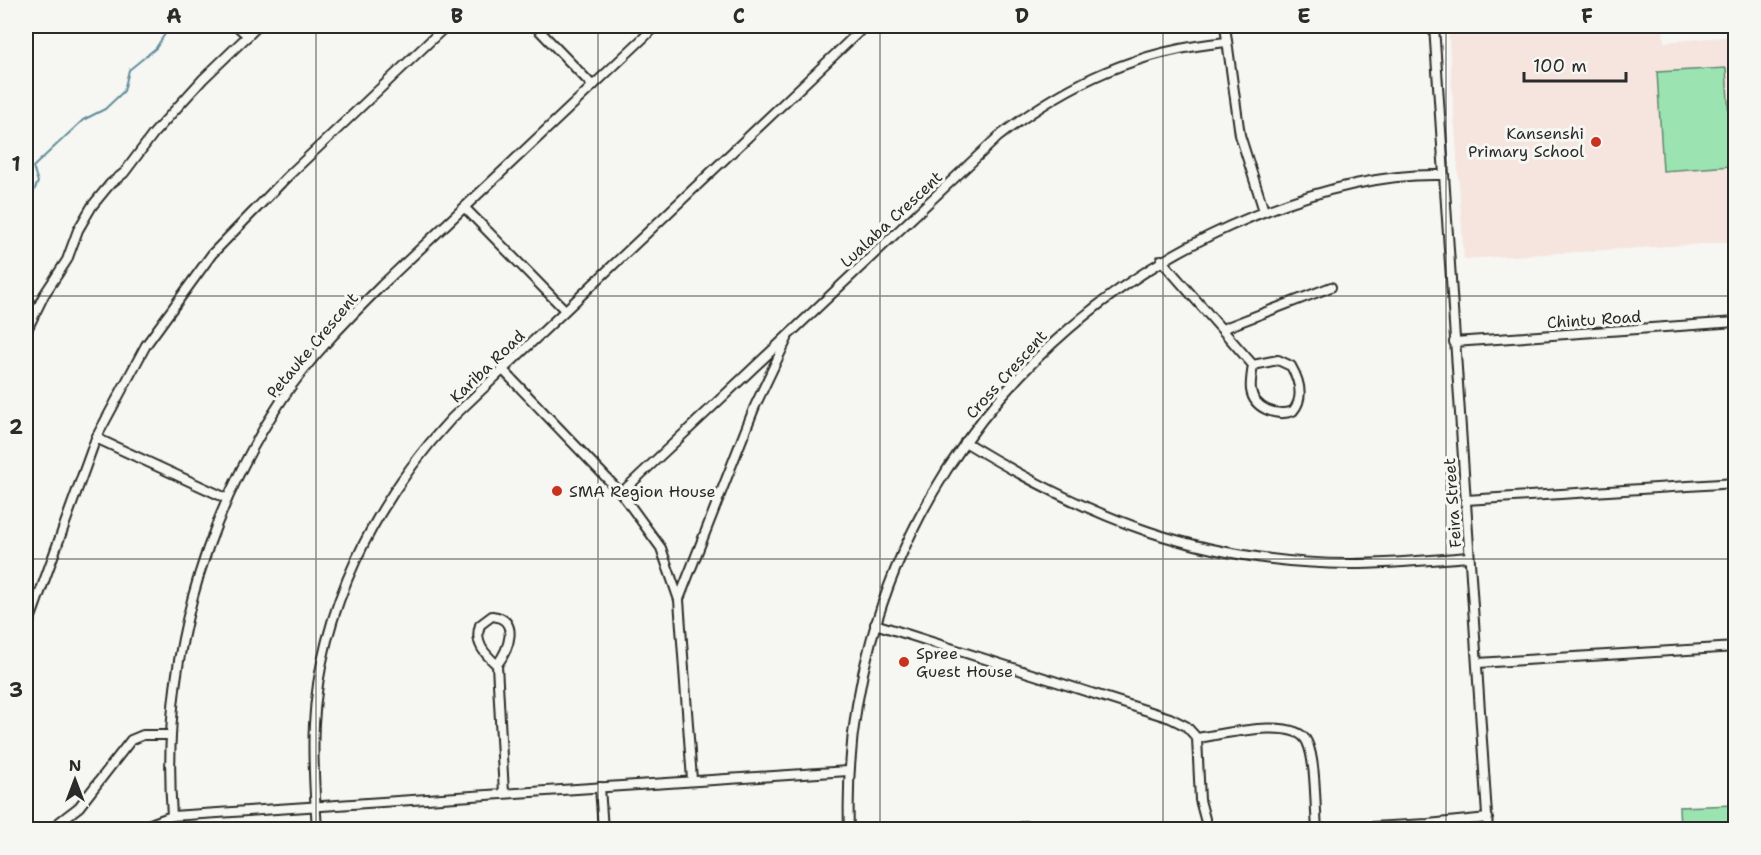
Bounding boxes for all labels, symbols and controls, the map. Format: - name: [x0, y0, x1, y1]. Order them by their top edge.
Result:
- text: A: [166, 3, 182, 29]
- text: B: [451, 3, 463, 29]
- text: C: [733, 3, 745, 29]
- text: D: [1015, 3, 1029, 29]
- text: E: [1297, 3, 1311, 29]
- text: F: [1581, 3, 1593, 29]
- scale bar: [1524, 45, 1626, 83]
- text: 100 m: [1533, 54, 1587, 78]
- place label: Kansenshi Primary School: [1468, 123, 1584, 162]
- marker: Kansenshi Primary School: [1589, 135, 1603, 149]
- text: 1: [11, 151, 21, 177]
- street label: Lualaba Crescent: [836, 167, 947, 272]
- street label: Petauke Crescent: [262, 288, 363, 403]
- street label: Chintu Road: [1546, 306, 1642, 333]
- street label: Kariba Road: [446, 325, 529, 407]
- street label: Cross Crescent: [961, 326, 1052, 423]
- text: 2: [9, 414, 23, 440]
- street label: Feira Street: [1439, 457, 1466, 549]
- place label: SMA Region House: [569, 481, 716, 502]
- marker: SMA Region House: [550, 484, 564, 498]
- place label: Spree Guest House: [916, 643, 1013, 682]
- marker: Spree Guest House: [897, 655, 911, 669]
- text: 3: [9, 677, 23, 703]
- north arrow: [45, 750, 105, 810]
- text: N: [69, 755, 81, 776]

